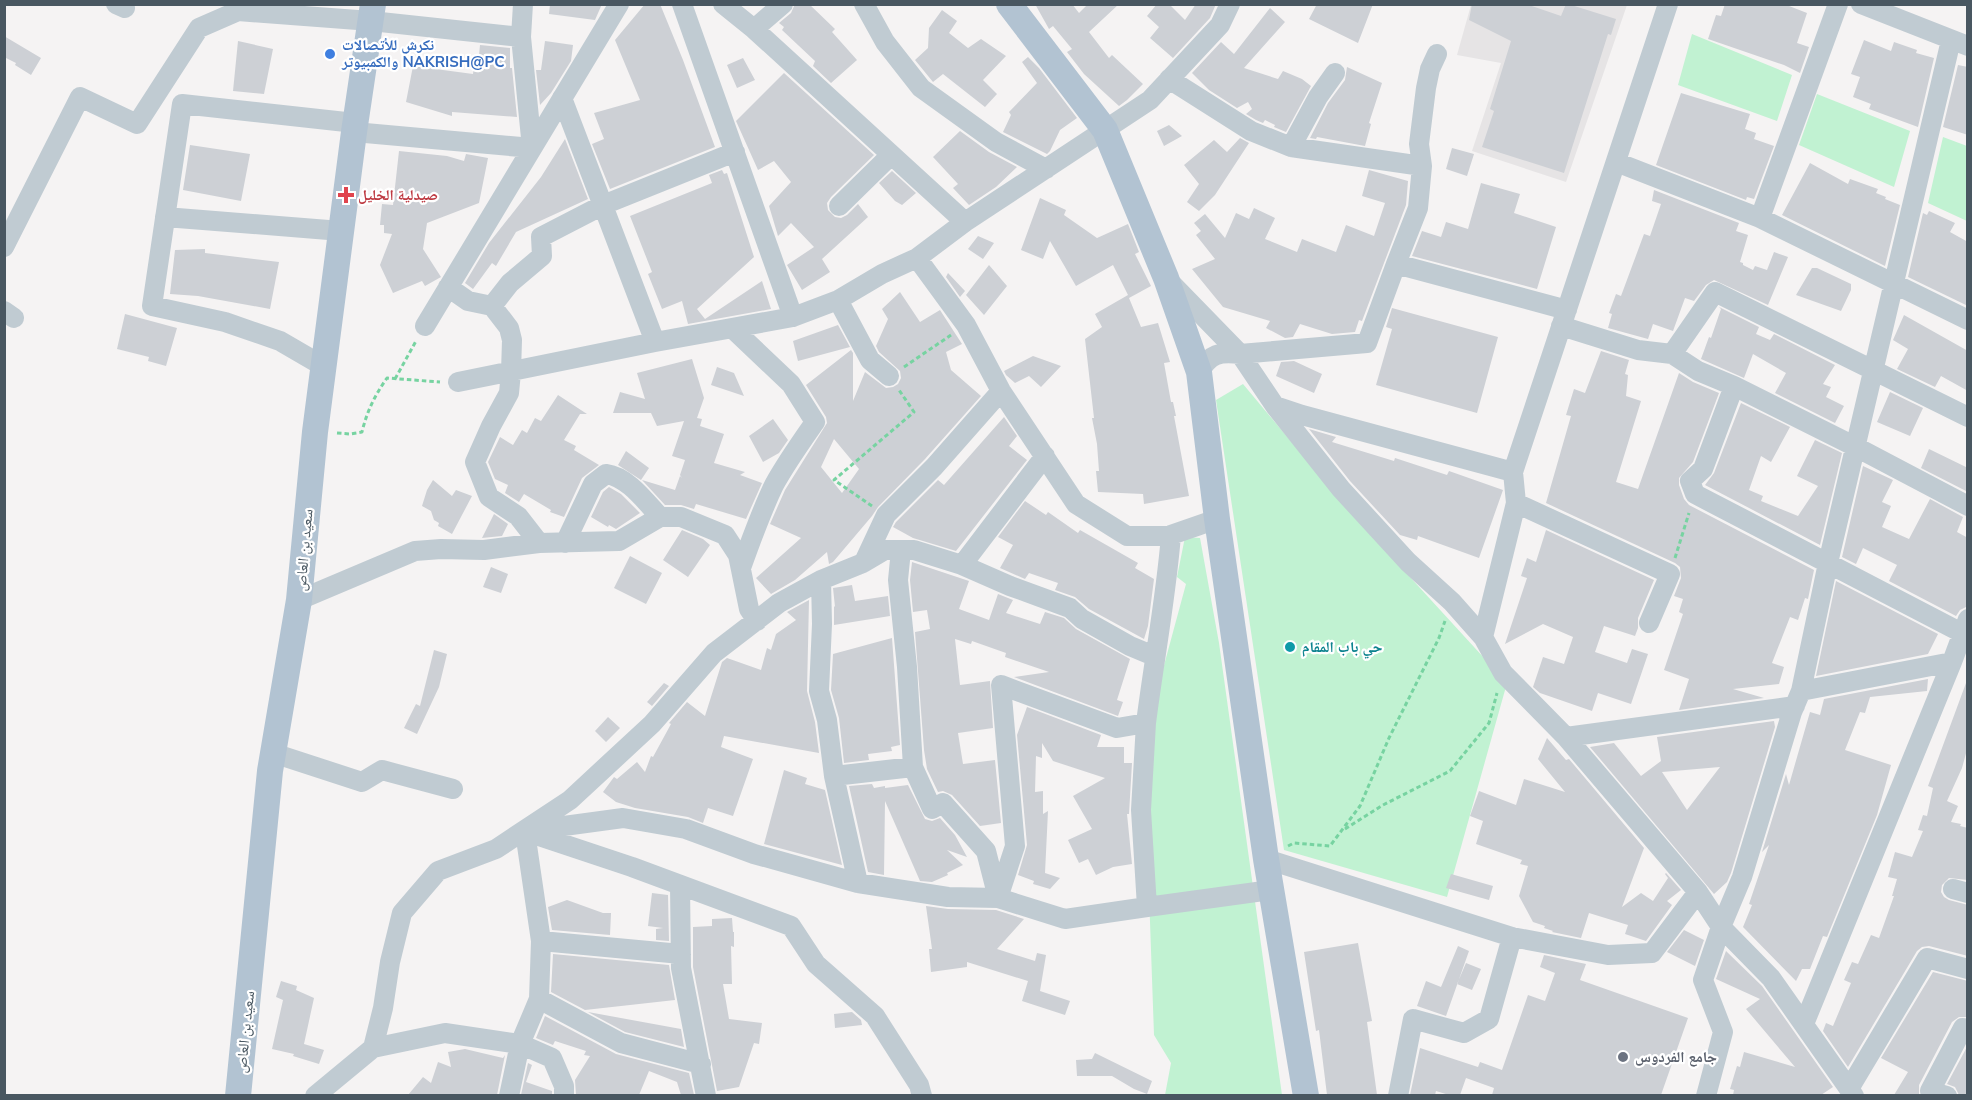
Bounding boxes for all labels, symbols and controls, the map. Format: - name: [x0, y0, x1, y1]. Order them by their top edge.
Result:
- place label: نكرش للأتصالات والكمبيوتر NAKRISH@PC: [341, 35, 504, 72]
- marker: نكرش للأتصالات والكمبيوتر NAKRISH@PC: [323, 47, 337, 61]
- place label: صيدلية الخليل: [358, 185, 438, 205]
- marker: صيدلية الخليل: [339, 188, 353, 202]
- street label: سعيد بن العاص: [290, 508, 318, 592]
- place label: حي باب المقام: [1302, 637, 1383, 659]
- marker: حي باب المقام: [1283, 640, 1297, 654]
- street label: سعيد بن العاص: [231, 990, 259, 1074]
- place label: جامع الفردوس: [1635, 1047, 1717, 1067]
- marker: جامع الفردوس: [1616, 1050, 1630, 1064]

